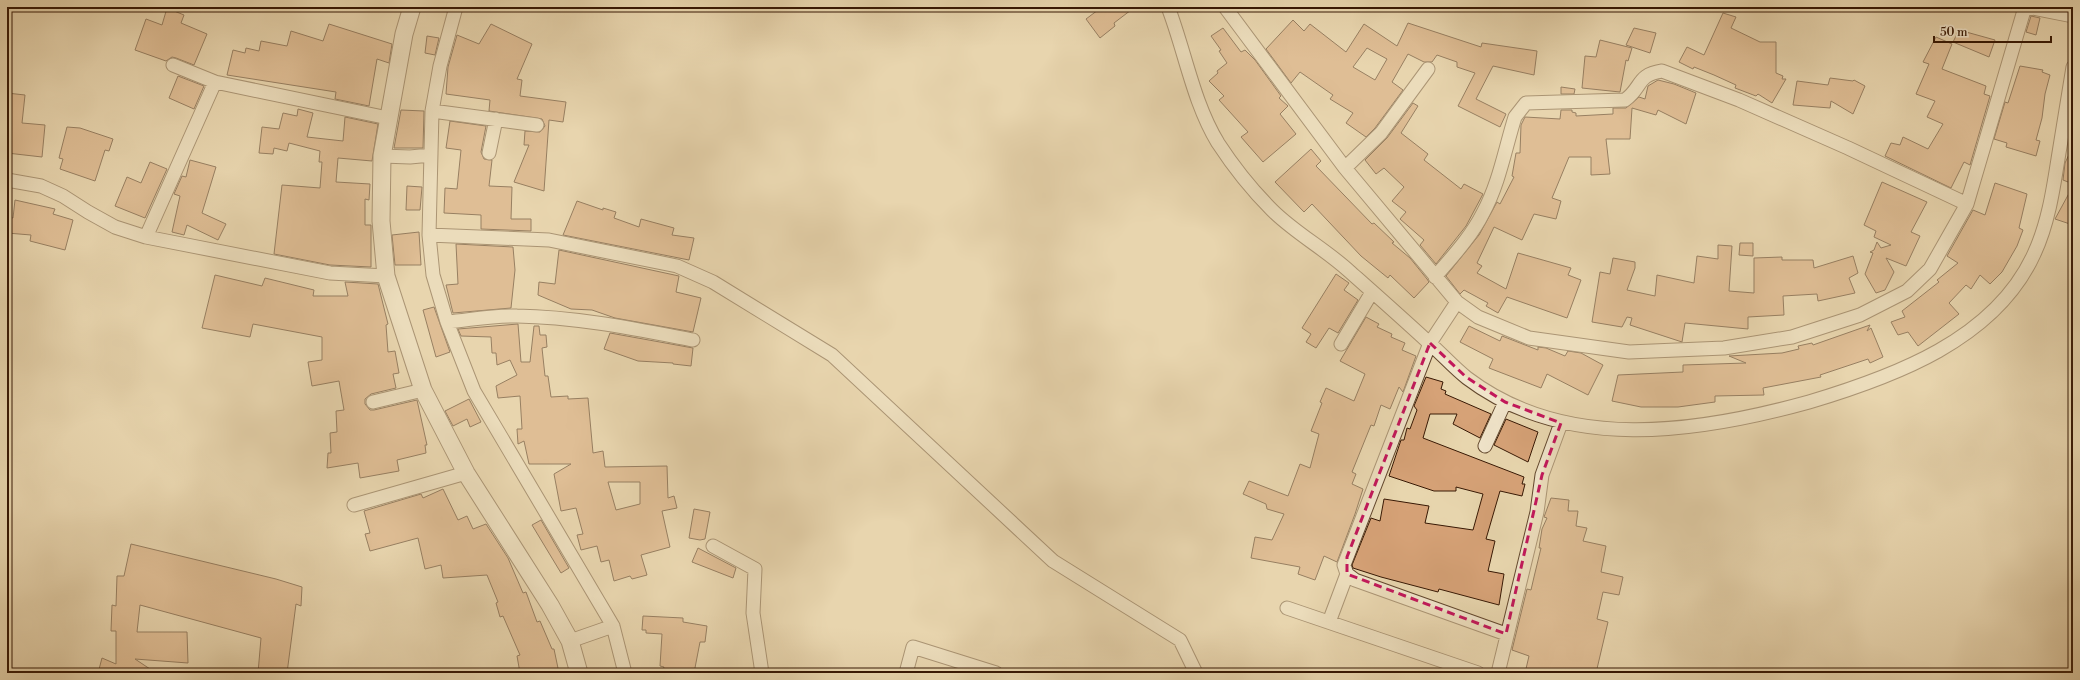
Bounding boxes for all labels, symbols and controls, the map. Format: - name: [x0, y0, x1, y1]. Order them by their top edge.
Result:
- scale bar: [1934, 18, 2051, 44]
- text: 50 m: [1940, 25, 1968, 40]

